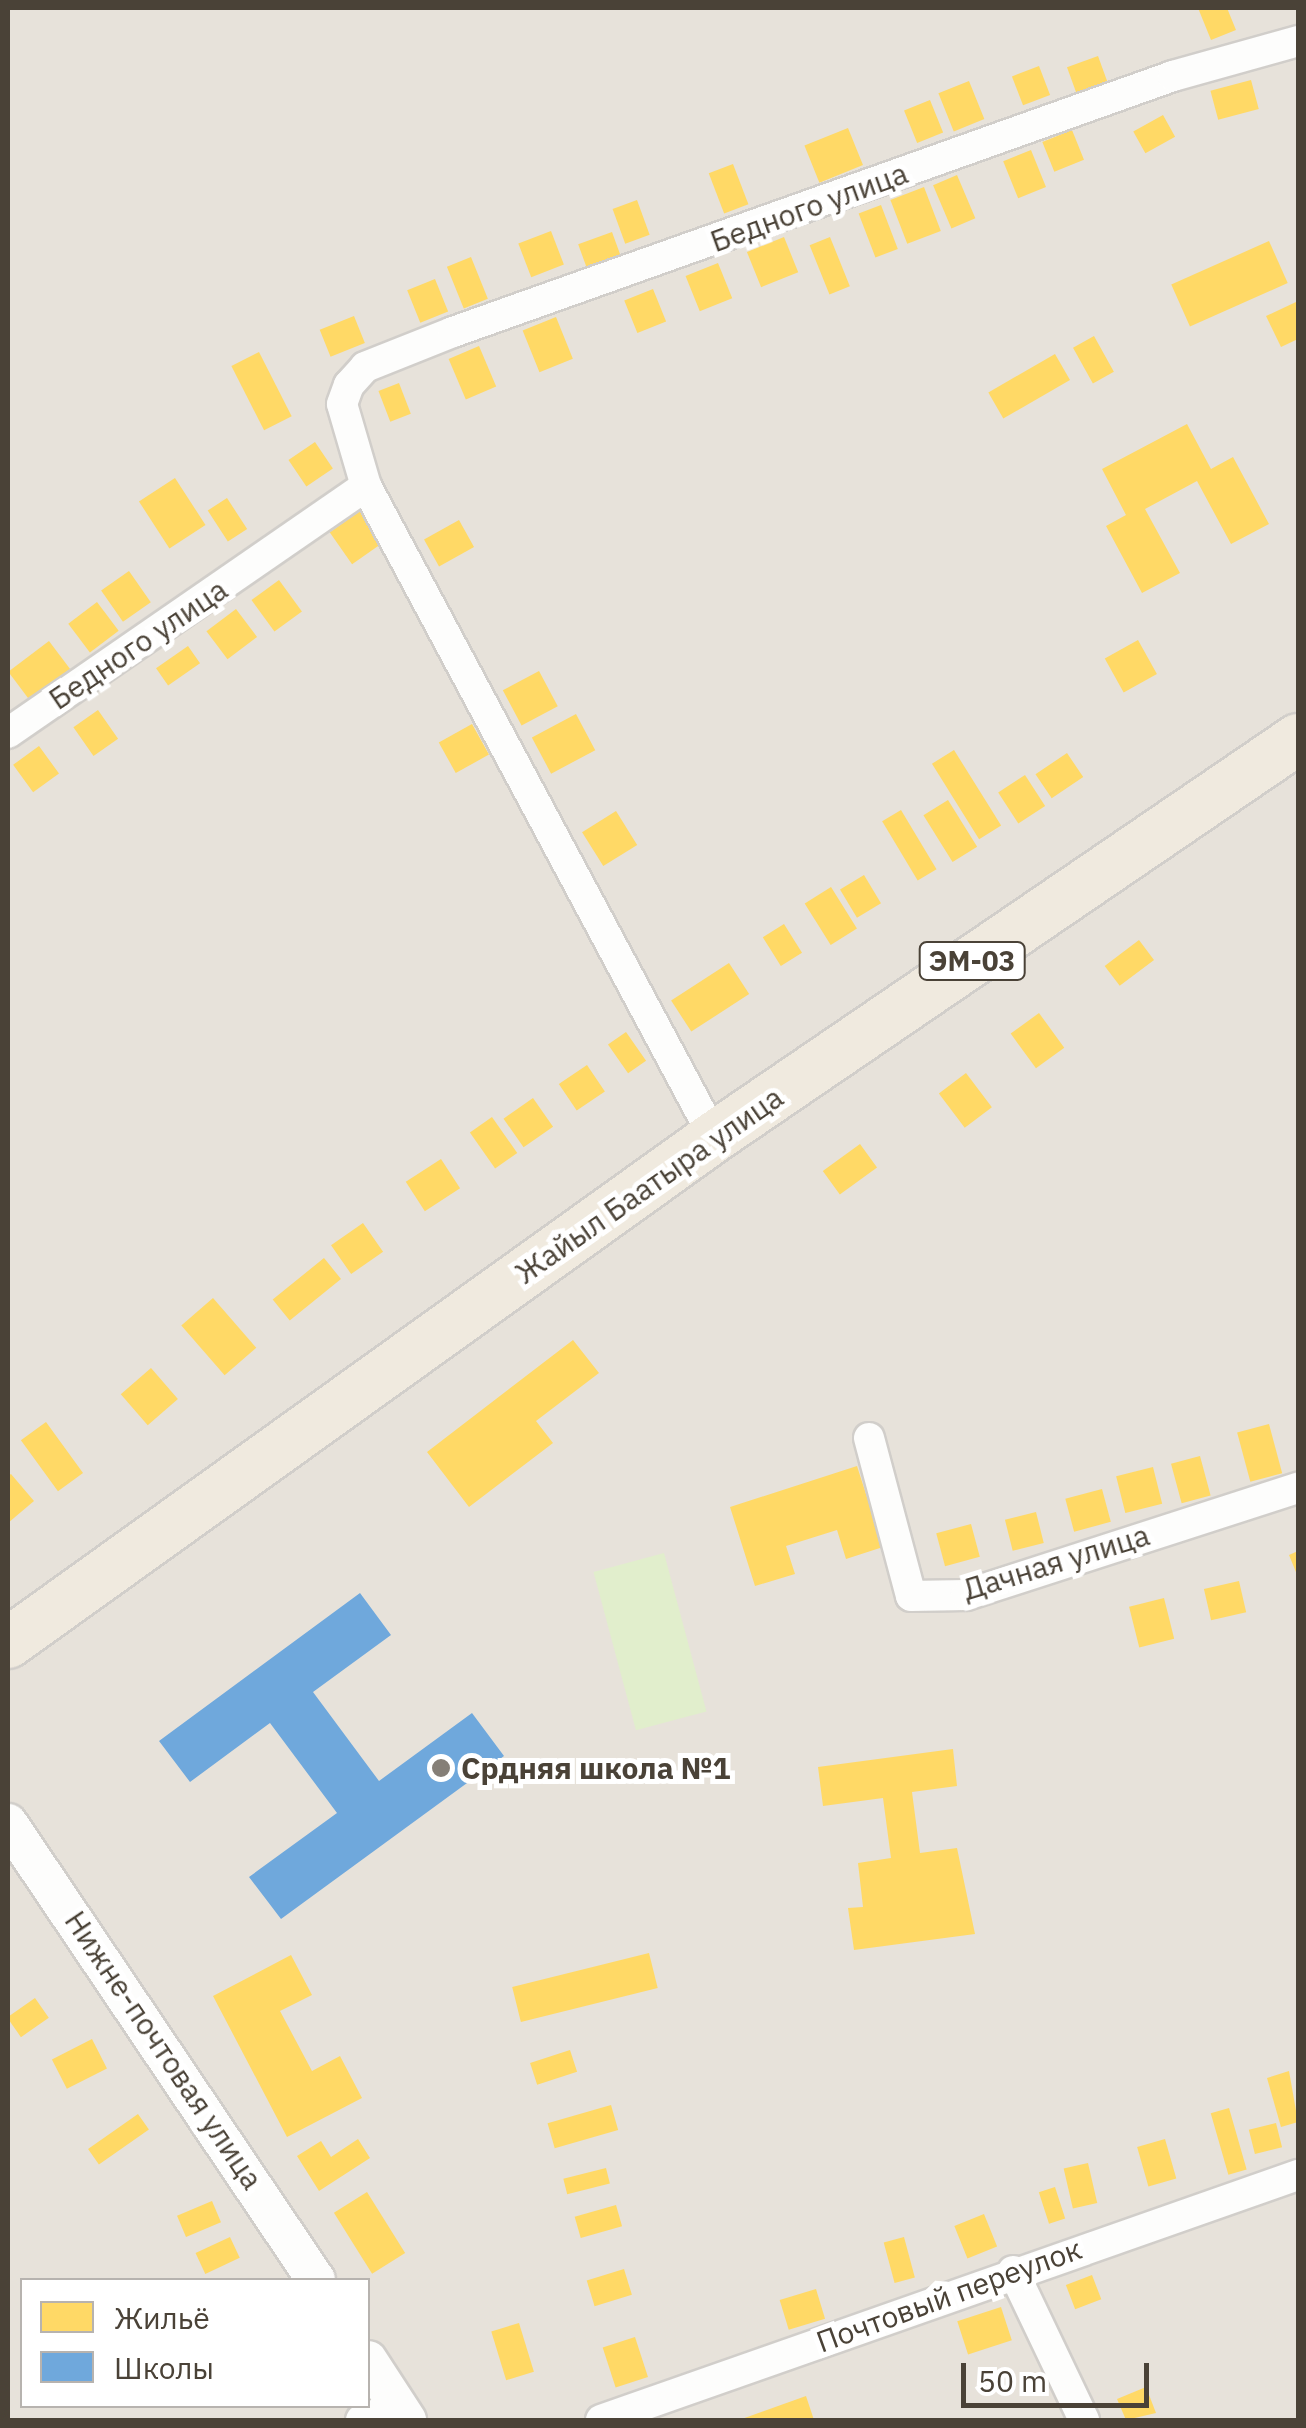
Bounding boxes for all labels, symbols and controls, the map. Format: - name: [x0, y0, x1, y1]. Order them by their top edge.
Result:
- street label: Бедного улица: [705, 155, 913, 259]
- street label: Бедного улица: [42, 571, 234, 717]
- road number: ЭМ-03: [917, 938, 1027, 984]
- street label: Жайыл Баатыра улица: [508, 1079, 790, 1291]
- street label: Дачная улица: [958, 1517, 1154, 1607]
- place label: Срдняя школа №1: [461, 1750, 731, 1786]
- marker: Срдняя школа №1: [430, 1757, 452, 1779]
- street label: Нижне-почтовая улица: [57, 1904, 271, 2196]
- street label: Почтовый переулок: [811, 2230, 1087, 2360]
- legend: [20, 2278, 370, 2408]
- text: Жильё: [114, 2298, 210, 2337]
- scale bar: [966, 2343, 1154, 2405]
- text: Школы: [114, 2348, 214, 2387]
- text: 50 m: [978, 2361, 1047, 2400]

